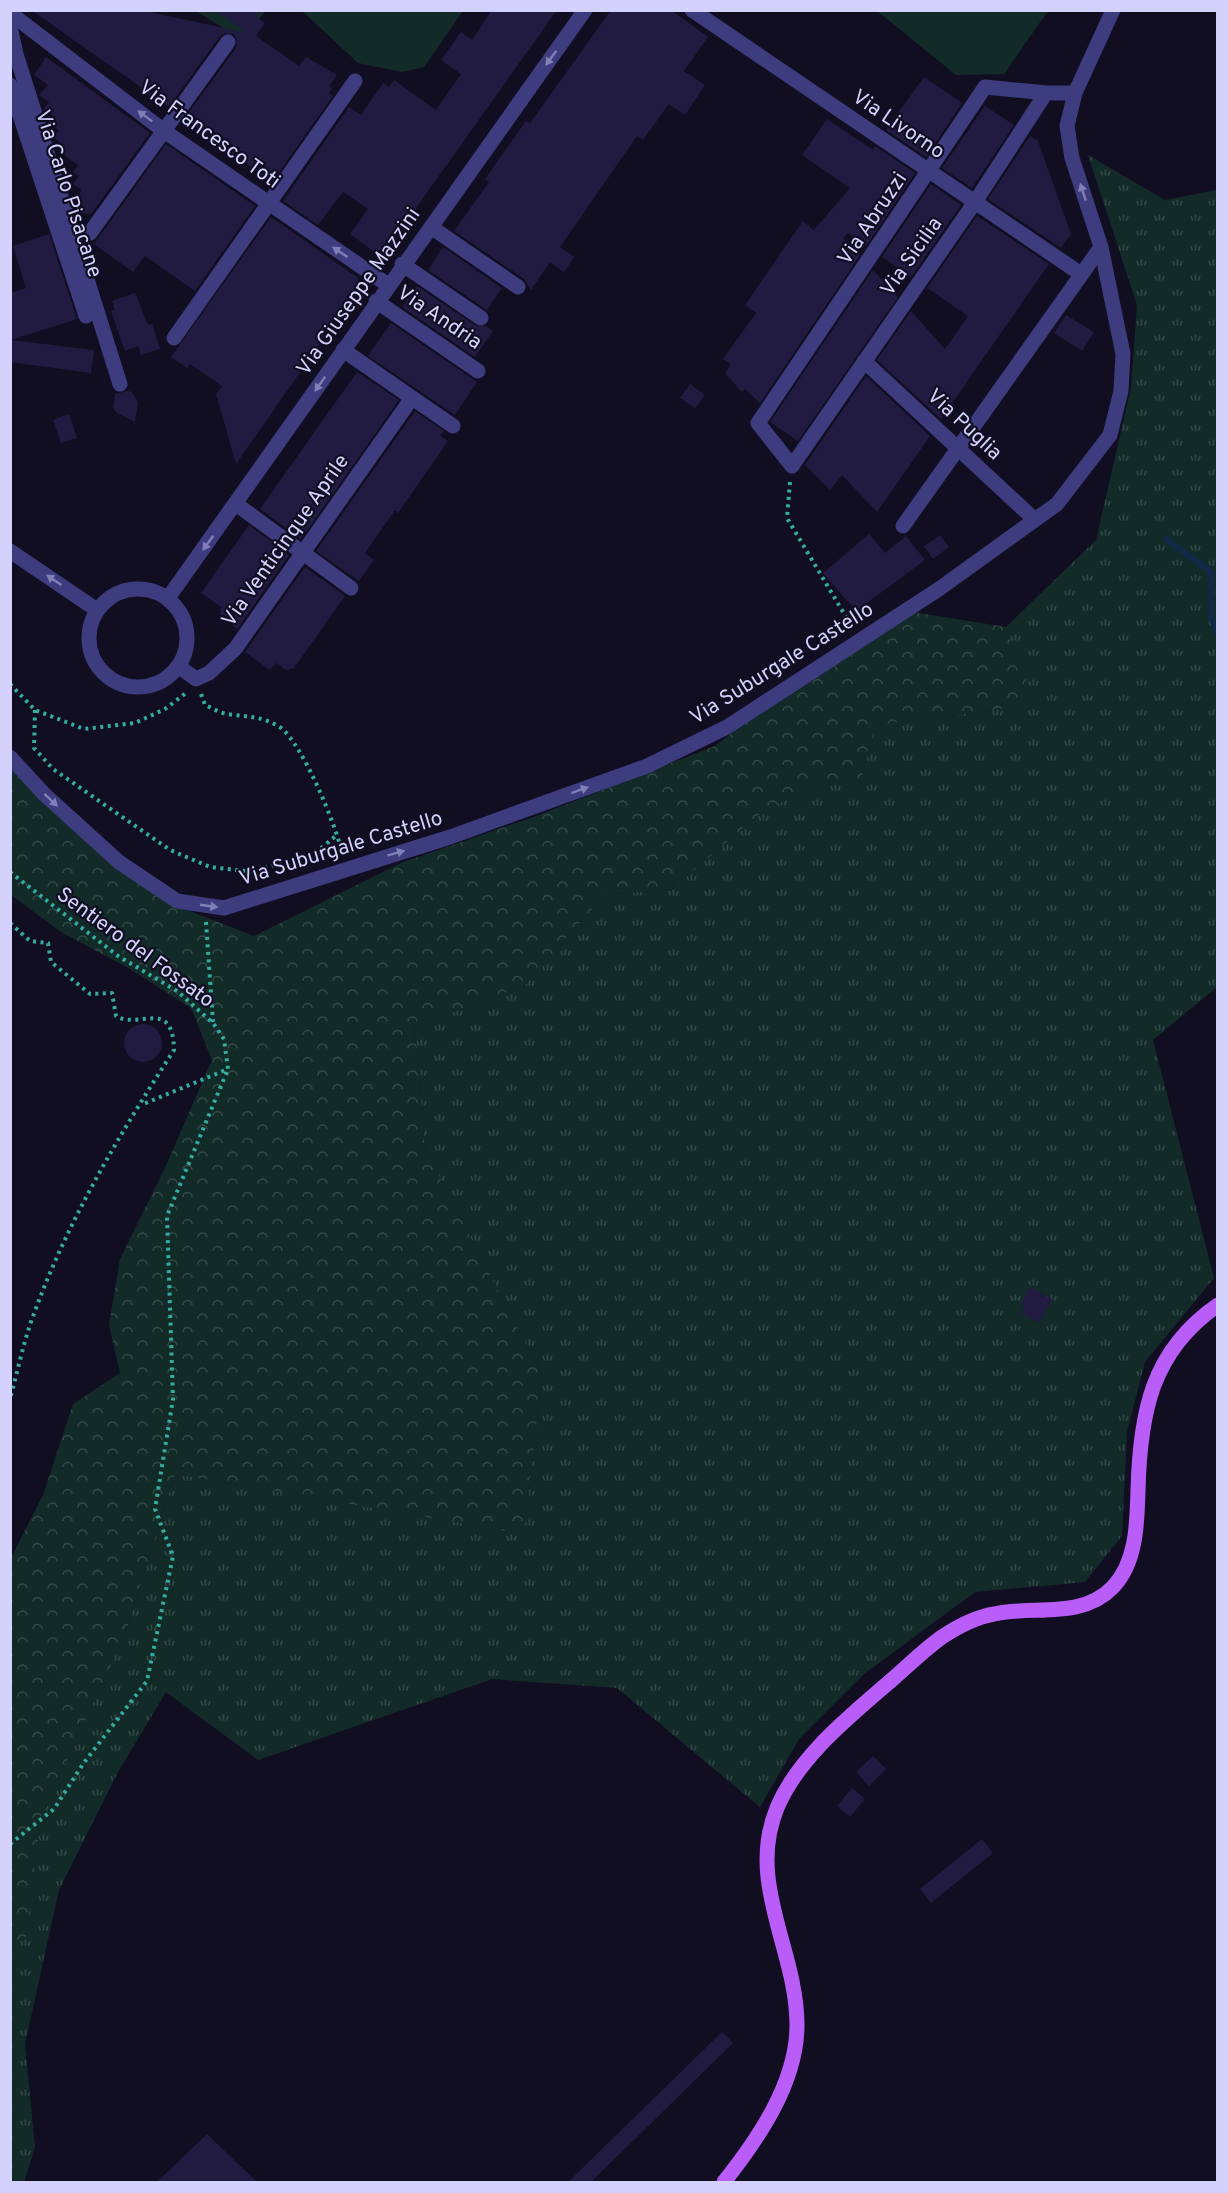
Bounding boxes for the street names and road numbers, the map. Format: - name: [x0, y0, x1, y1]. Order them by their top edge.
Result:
- street label: Via Francesco Toti: [133, 74, 285, 196]
- street label: Via Livorno: [846, 84, 950, 166]
- street label: Via Carlo Pisacane: [28, 107, 108, 281]
- street label: Via Abruzzi: [832, 167, 914, 271]
- street label: Via Giuseppe Mazzini: [291, 203, 427, 381]
- street label: Via Sicilia: [875, 212, 949, 302]
- street label: Via Andria: [391, 280, 487, 356]
- street label: Via Puglia: [921, 383, 1007, 467]
- street label: Via Venticinque Aprile: [216, 449, 356, 633]
- street label: Via Suburgale Castello: [685, 596, 879, 732]
- street label: Via Suburgale Castello: [236, 805, 446, 893]
- street label: Sentiero del Fossato: [51, 882, 219, 1014]

